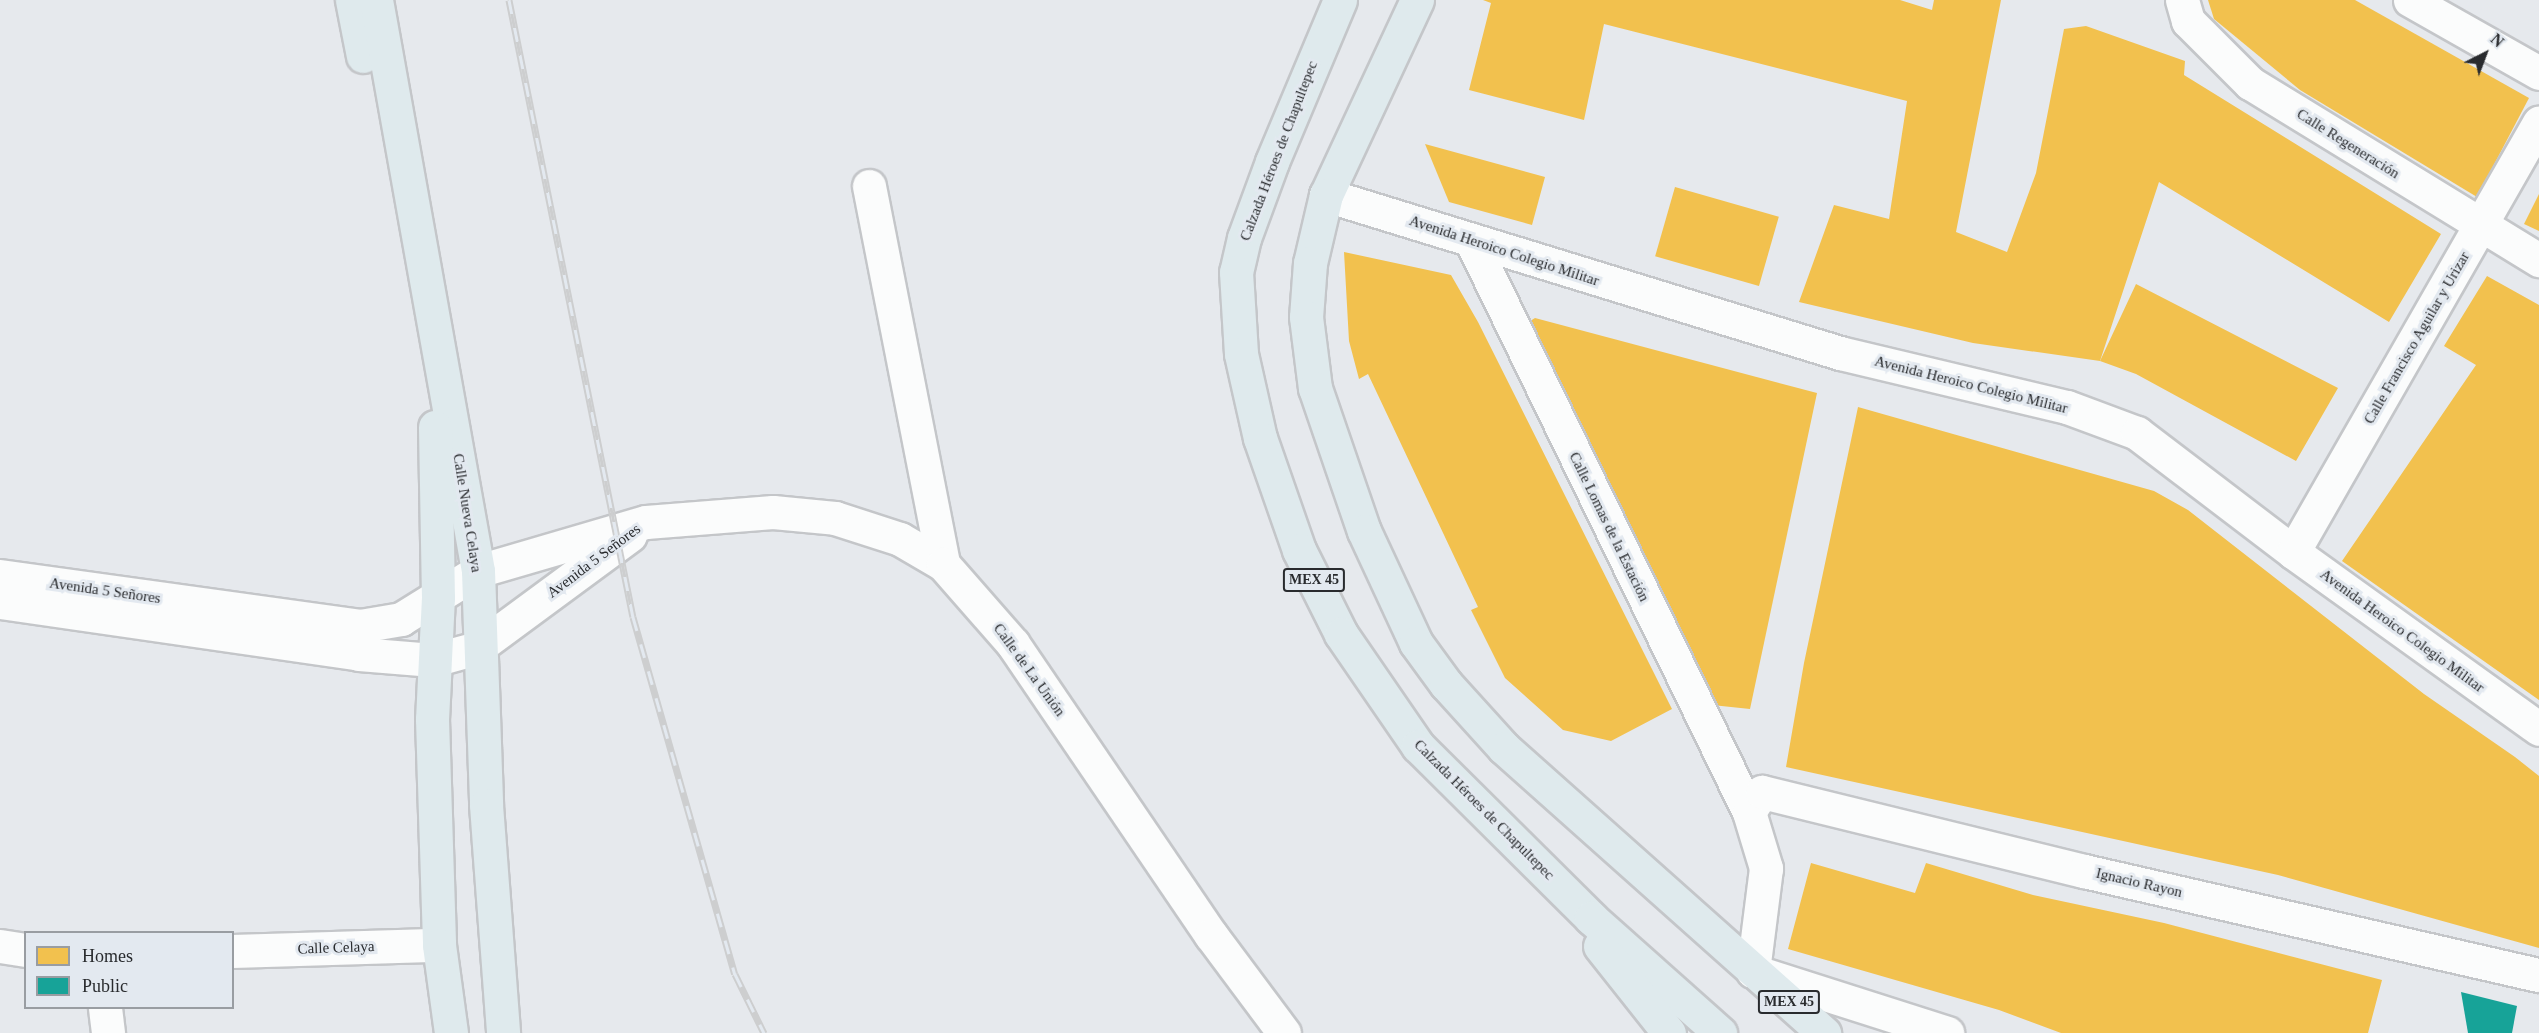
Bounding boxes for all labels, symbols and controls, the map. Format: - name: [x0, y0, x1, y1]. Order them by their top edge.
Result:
- north arrow: [2455, 24, 2515, 84]
- text: N: [2487, 30, 2507, 50]
- street label: Calzada Héroes de Chapultepec: [1236, 59, 1322, 243]
- street label: Calle Regeneración: [2293, 105, 2403, 183]
- street label: Avenida Heroico Colegio Militar: [1407, 212, 1601, 290]
- street label: Calle Francisco Aguilar y Urizar: [2360, 248, 2474, 428]
- street label: Avenida Heroico Colegio Militar: [1873, 352, 2069, 418]
- street label: Calle Lomas de la Estación: [1565, 449, 1653, 605]
- street label: Calle Nueva Celaya: [449, 452, 485, 574]
- street label: Avenida 5 Señores: [544, 520, 644, 602]
- street label: Avenida Heroico Colegio Militar: [2316, 565, 2488, 697]
- road number: MEX 45: [1282, 569, 1346, 591]
- street label: Avenida 5 Señores: [48, 574, 162, 608]
- street label: Calle de La Unión: [989, 620, 1069, 720]
- street label: Calzada Héroes de Chapultepec: [1410, 736, 1558, 884]
- street label: Ignacio Rayon: [2094, 864, 2184, 902]
- legend: [24, 931, 234, 1009]
- street label: Calle Celaya: [297, 938, 375, 958]
- text: Homes: [82, 946, 133, 966]
- text: Public: [82, 976, 128, 996]
- road number: MEX 45: [1758, 991, 1820, 1013]

